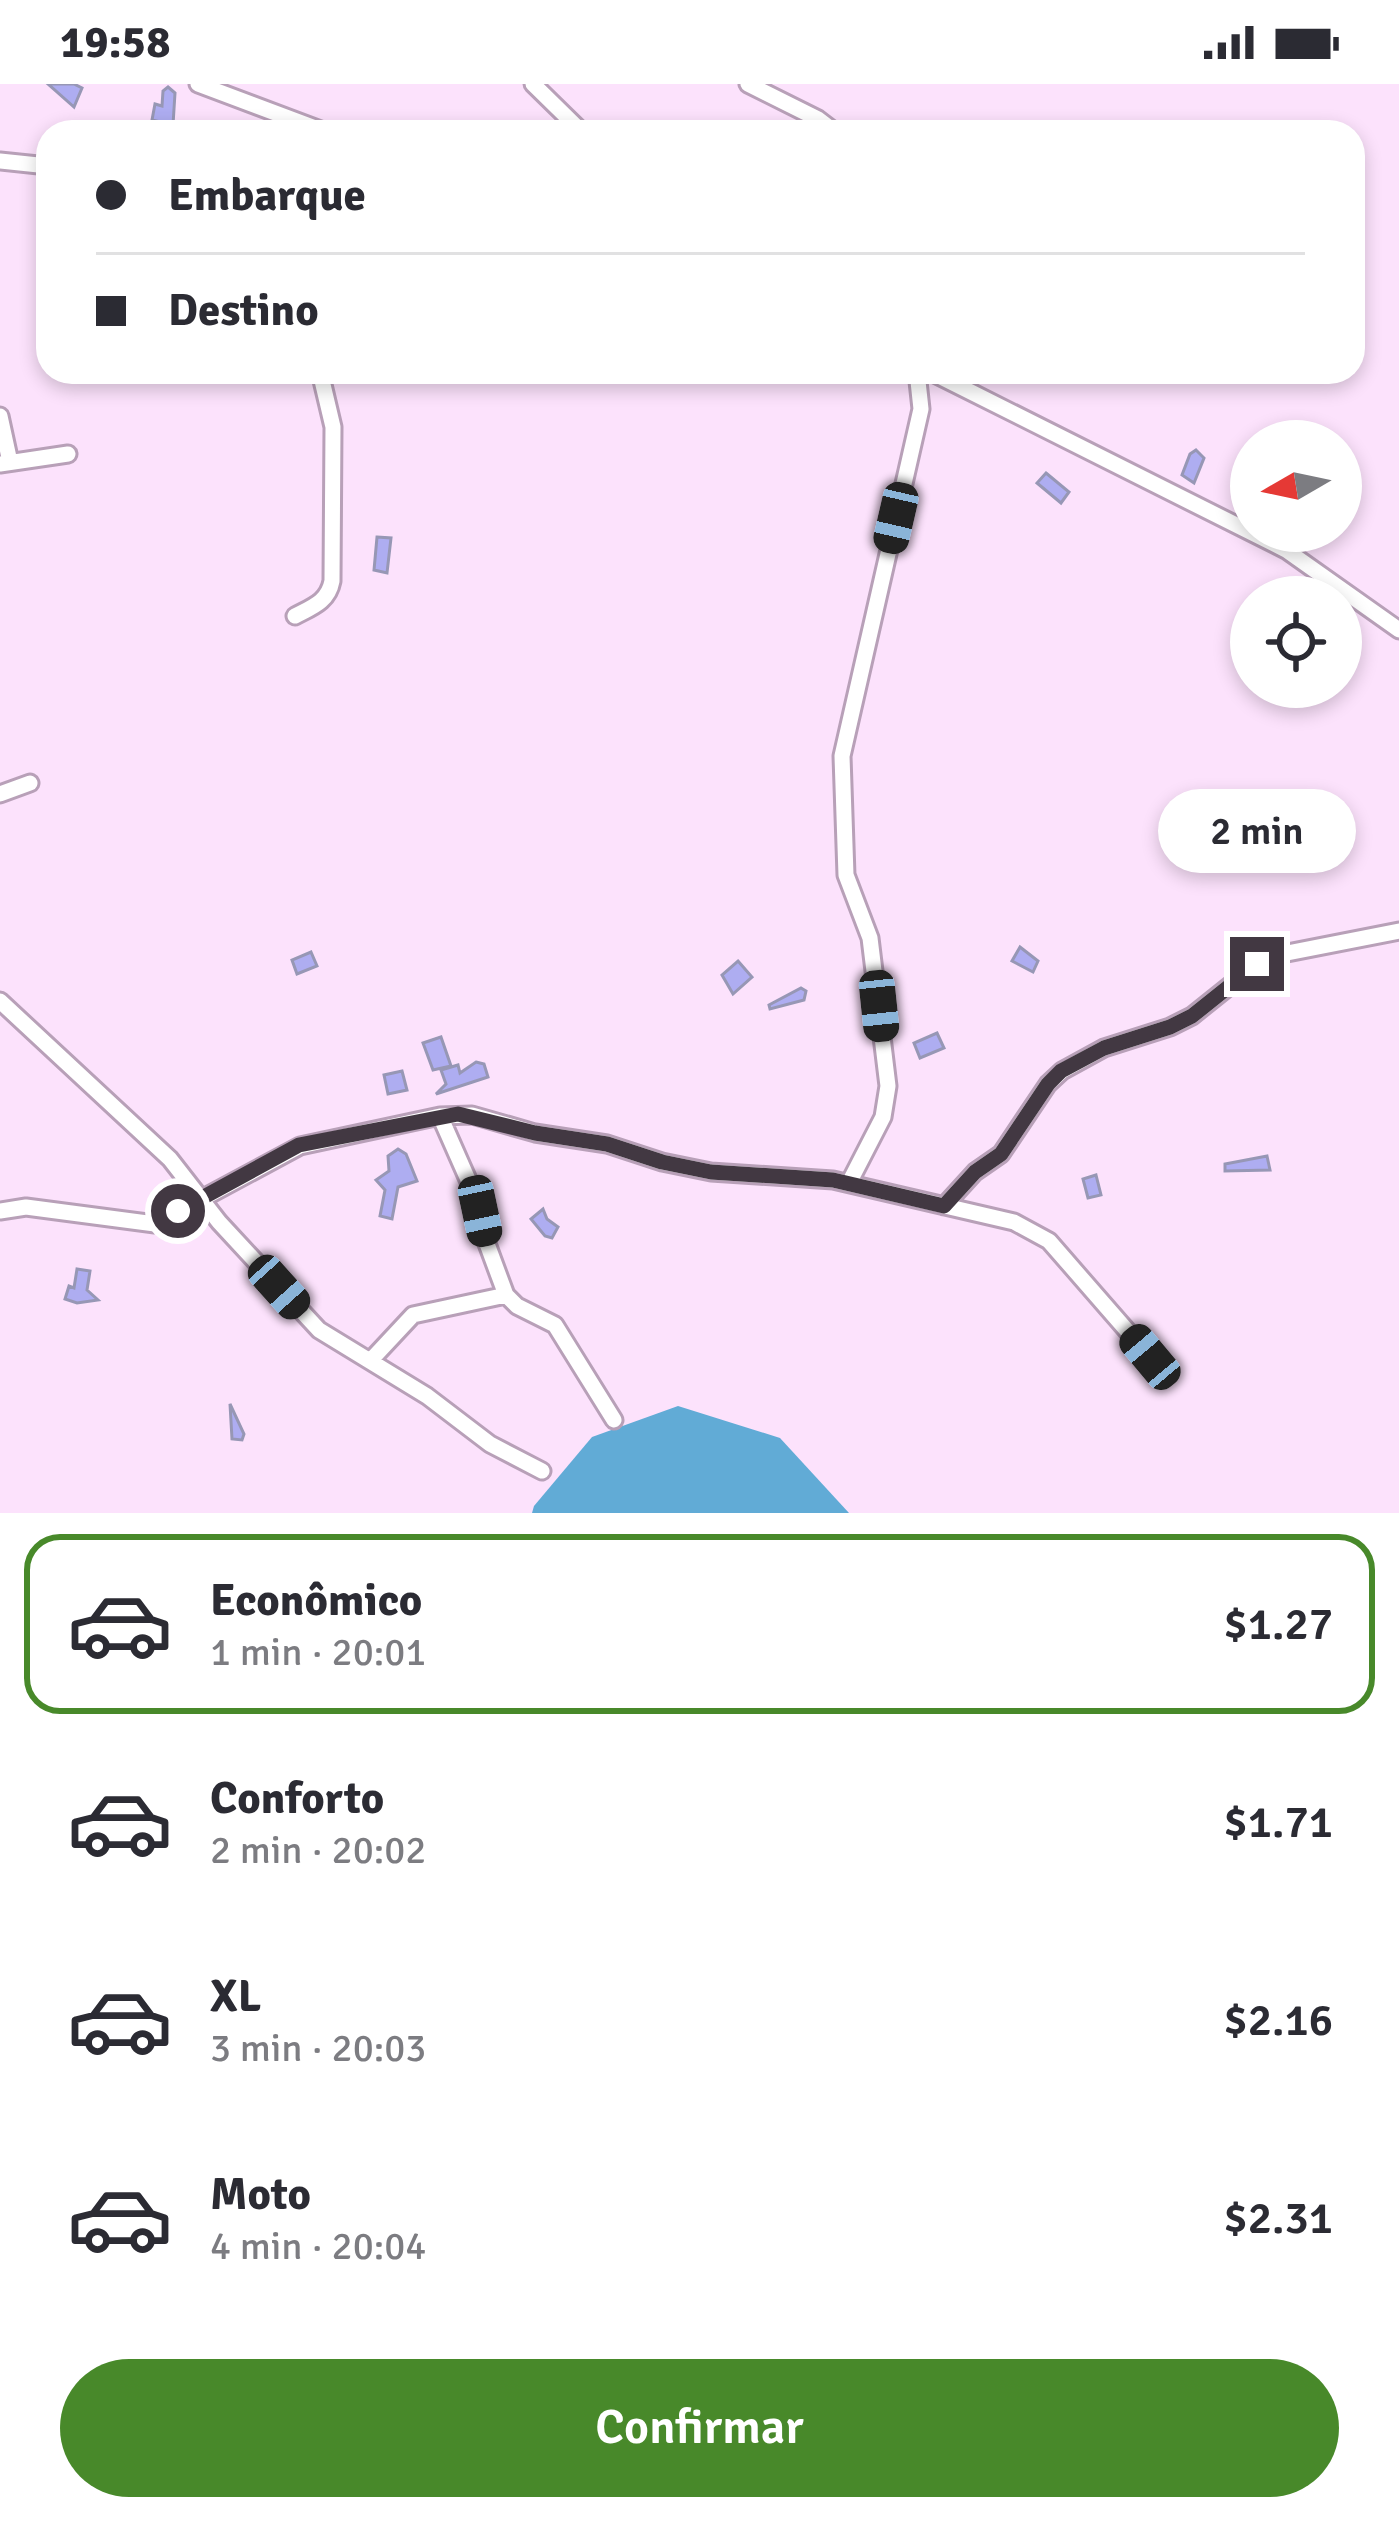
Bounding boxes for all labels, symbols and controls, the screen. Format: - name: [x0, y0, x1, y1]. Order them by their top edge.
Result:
- text: 19:58: [60, 15, 170, 70]
- text: Embarque: [168, 168, 366, 223]
- text: Destino: [168, 283, 319, 338]
- north arrow: [1230, 420, 1362, 552]
- map controls: [1230, 420, 1362, 708]
- car: [870, 479, 922, 557]
- button: locate: [1230, 576, 1362, 708]
- callout: 2 min: [1158, 790, 1356, 874]
- text: 2 min: [1210, 807, 1304, 855]
- route end: [1230, 937, 1284, 991]
- car: [857, 968, 901, 1044]
- car: [455, 1172, 505, 1250]
- route start: [151, 1184, 205, 1238]
- car: [242, 1248, 316, 1326]
- car: [1113, 1318, 1187, 1396]
- icon: car: [66, 1570, 174, 1678]
- text: Econômico: [210, 1573, 422, 1628]
- text: $1.27: [1223, 1597, 1333, 1652]
- text: 1 min · 20:01: [210, 1628, 426, 1676]
- icon: car: [66, 1768, 174, 1876]
- text: Conforto: [210, 1771, 384, 1826]
- text: $1.71: [1223, 1795, 1333, 1850]
- text: 2 min · 20:02: [210, 1826, 426, 1874]
- icon: car: [66, 1966, 174, 2074]
- text: XL: [210, 1969, 261, 2024]
- text: $2.16: [1223, 1993, 1333, 2048]
- text: 3 min · 20:03: [210, 2024, 426, 2072]
- icon: car: [66, 2164, 174, 2272]
- text: Moto: [210, 2167, 311, 2222]
- text: $2.31: [1223, 2191, 1333, 2246]
- text: 4 min · 20:04: [210, 2222, 426, 2270]
- button: Confirmar: [60, 2359, 1339, 2497]

